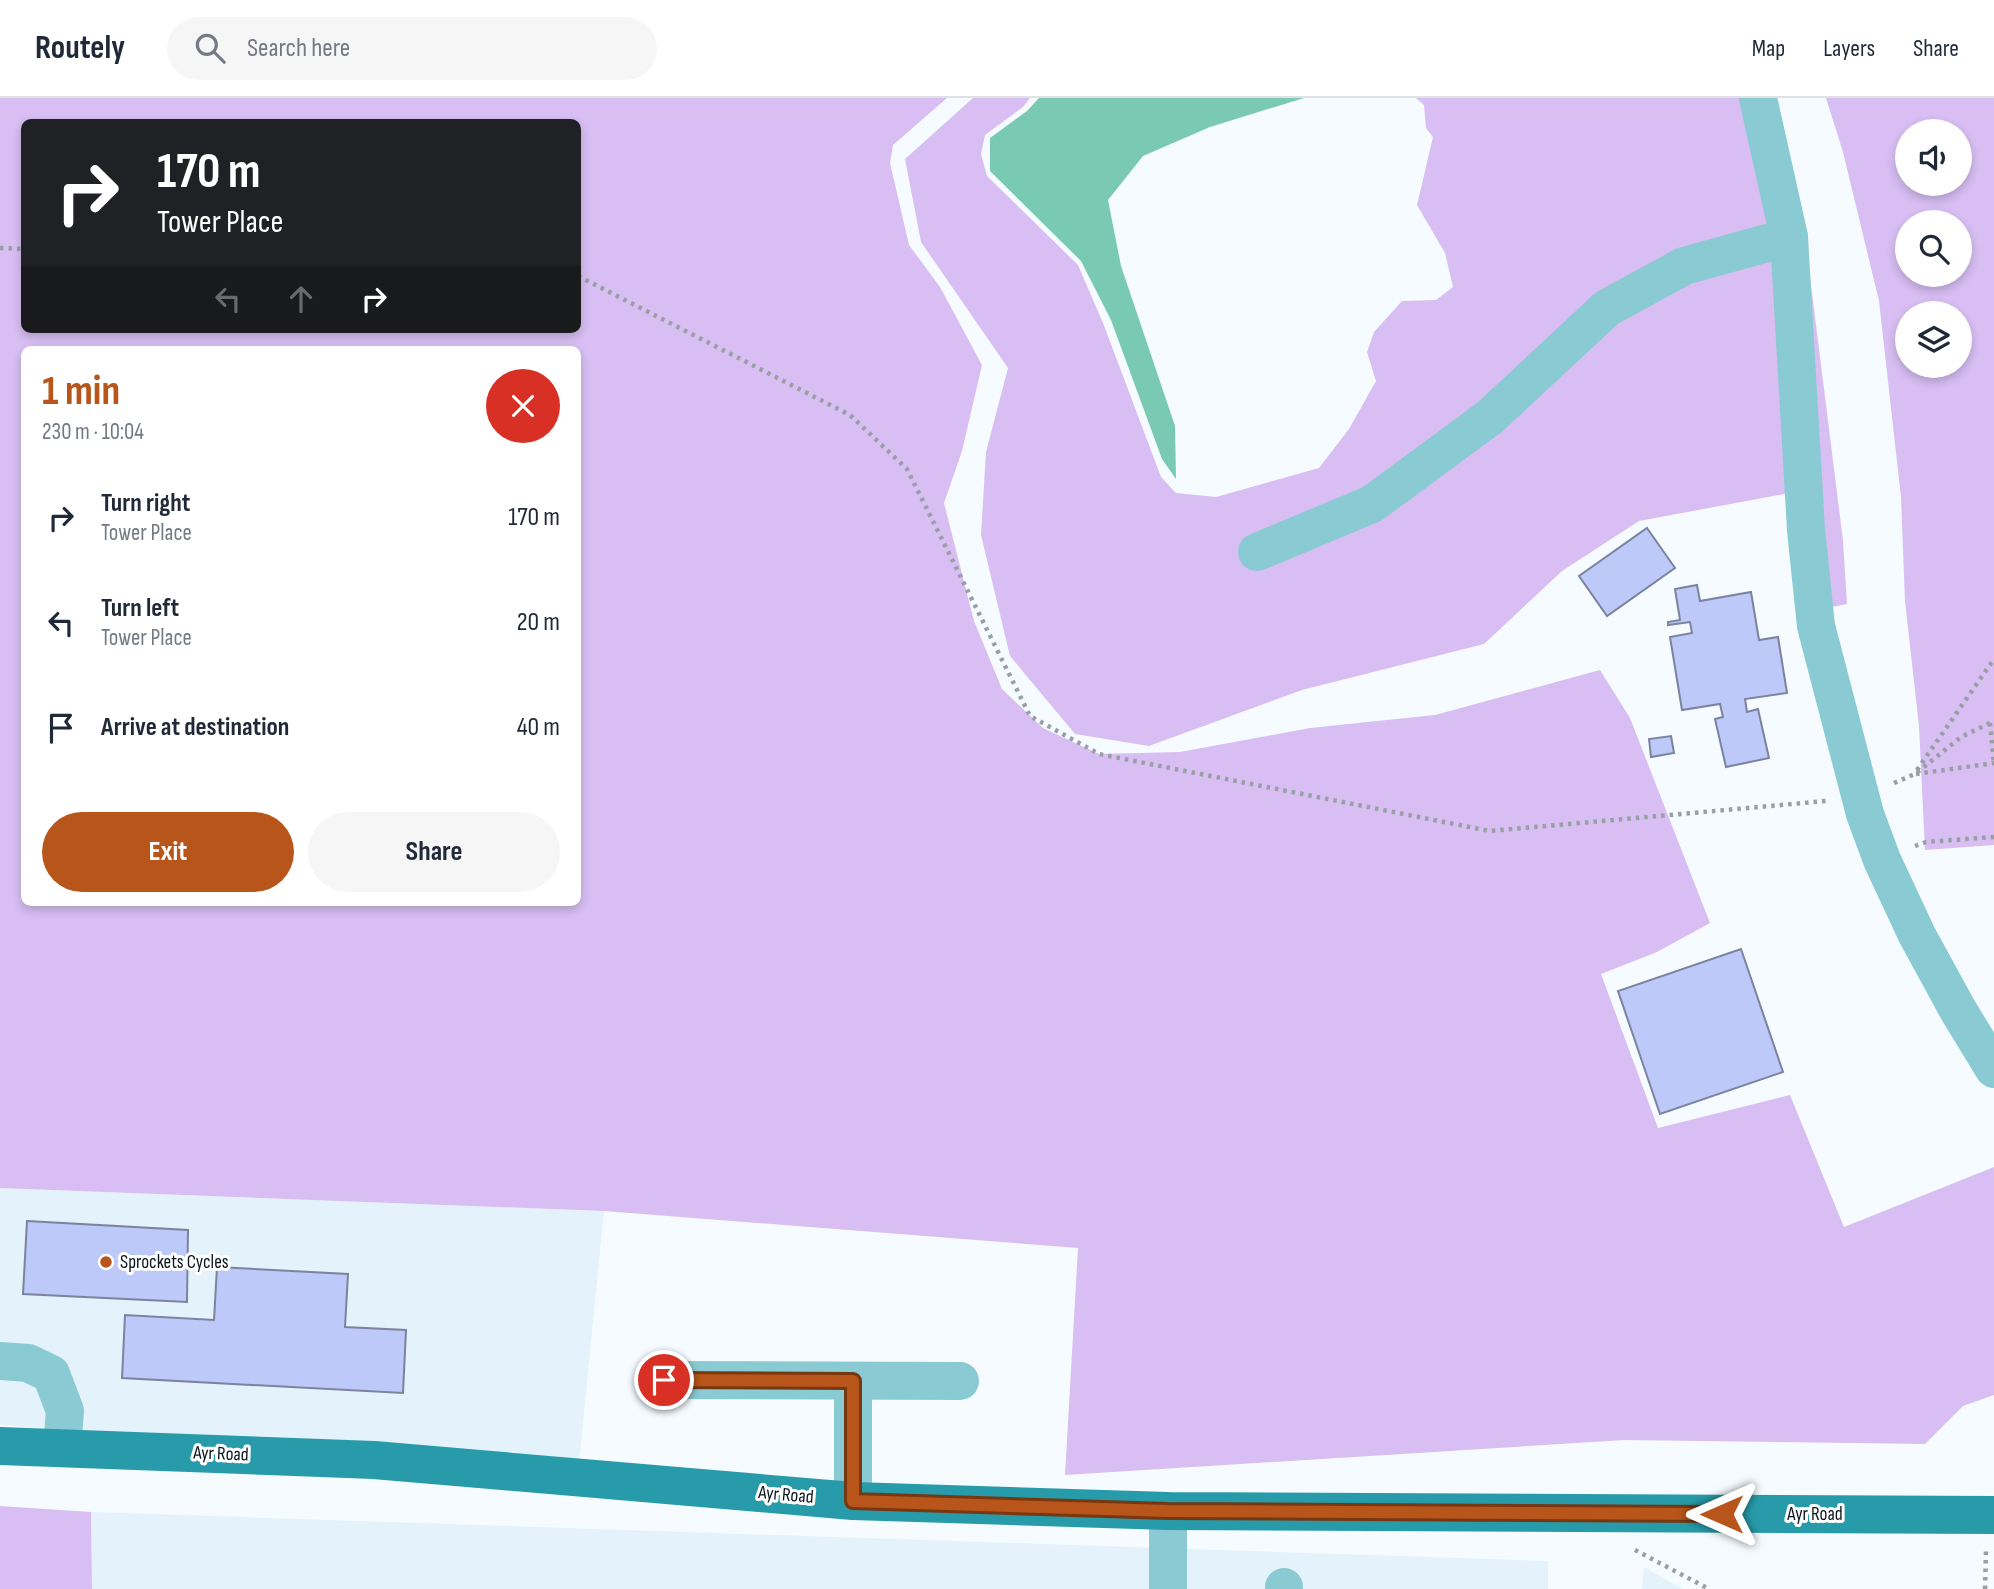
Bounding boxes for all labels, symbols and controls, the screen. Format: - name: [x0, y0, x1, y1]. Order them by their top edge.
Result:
- search box: [167, 17, 657, 80]
- text: Routely: [35, 28, 125, 68]
- icon: search: [191, 29, 229, 67]
- text: Search here: [247, 33, 350, 64]
- text: Map: [1752, 34, 1785, 63]
- text: Layers: [1823, 34, 1875, 63]
- text: Share: [1913, 34, 1959, 63]
- map controls: [1895, 119, 1972, 378]
- button: sound: [1895, 119, 1972, 196]
- text: 170 m: [157, 143, 261, 202]
- icon: right: [42, 147, 133, 238]
- text: Tower Place: [157, 203, 283, 242]
- button: search: [1895, 210, 1972, 287]
- icon: left: [209, 280, 247, 318]
- icon: ahead: [282, 280, 320, 318]
- icon: right: [355, 280, 393, 318]
- button: layers: [1895, 301, 1972, 378]
- text: 1 min: [42, 366, 120, 417]
- button: close: [486, 369, 560, 443]
- text: 230 m · 10:04: [42, 418, 144, 446]
- text: Turn right: [101, 488, 190, 519]
- icon: right: [42, 499, 80, 537]
- text: 170 m: [508, 502, 560, 533]
- text: Tower Place: [101, 519, 192, 547]
- text: Turn left: [101, 593, 179, 624]
- icon: left: [42, 604, 80, 642]
- text: 20 m: [517, 607, 560, 638]
- text: Tower Place: [101, 624, 192, 652]
- icon: arrive: [42, 709, 80, 747]
- text: Arrive at destination: [101, 712, 289, 743]
- text: 40 m: [517, 712, 560, 743]
- button: Exit: [42, 812, 294, 892]
- button: Share: [308, 812, 560, 892]
- place label: Sprockets Cycles: [120, 1251, 229, 1274]
- marker: Sprockets Cycles: [98, 1254, 114, 1270]
- pin: [634, 1350, 694, 1410]
- icon: arrive: [645, 1361, 683, 1399]
- street label: Ayr Road: [192, 1442, 249, 1466]
- position arrow: [1685, 1477, 1759, 1551]
- street label: Ayr Road: [756, 1481, 815, 1509]
- street label: Ayr Road: [1786, 1503, 1843, 1526]

